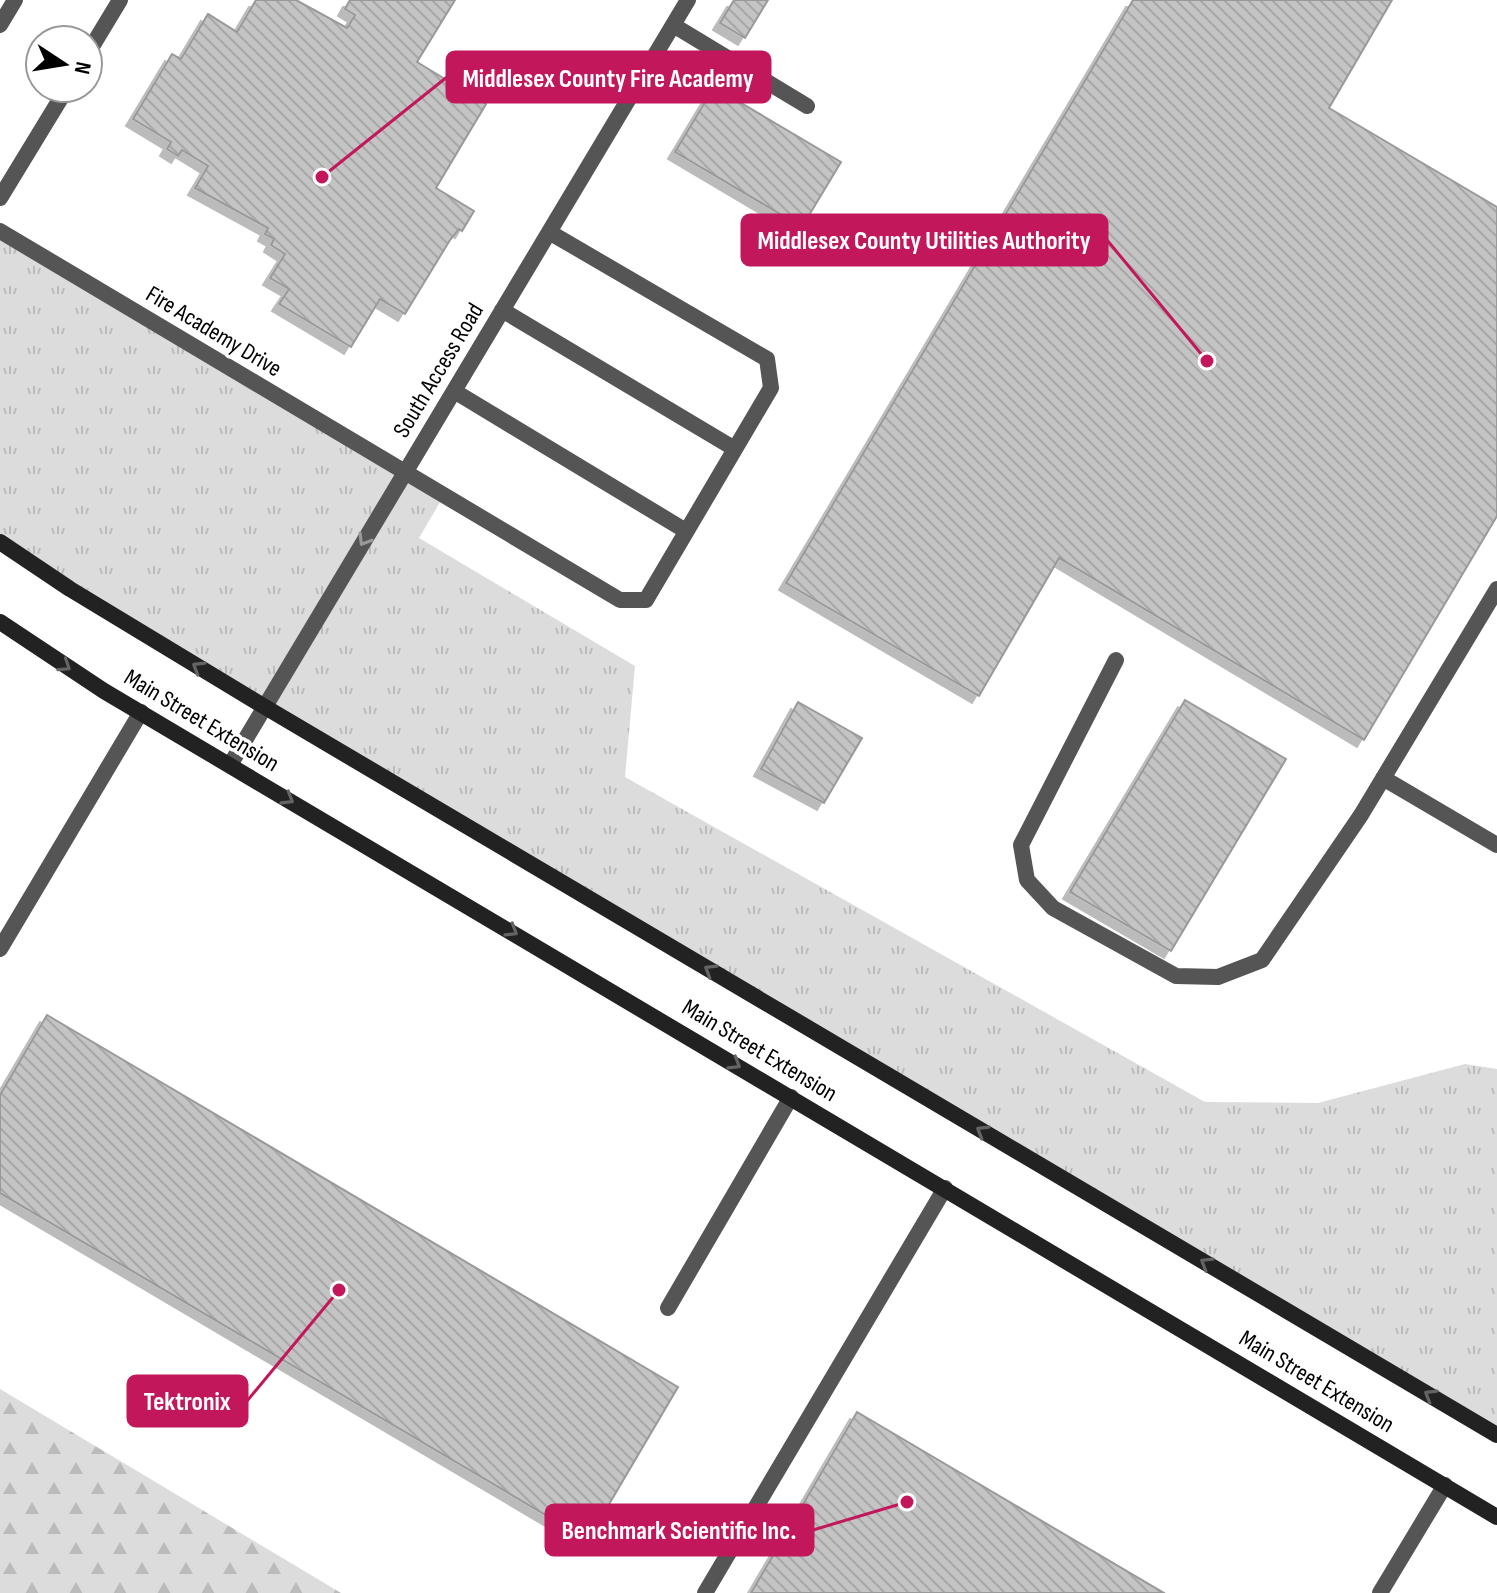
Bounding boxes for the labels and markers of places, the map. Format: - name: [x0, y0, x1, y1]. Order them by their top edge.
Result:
- callout: Middlesex County Fire Academy: [447, 52, 770, 102]
- callout: Middlesex County Utilities Authority: [742, 215, 1107, 265]
- callout: Tektronix: [128, 1376, 247, 1426]
- callout: Benchmark Scientific Inc.: [546, 1505, 813, 1555]

